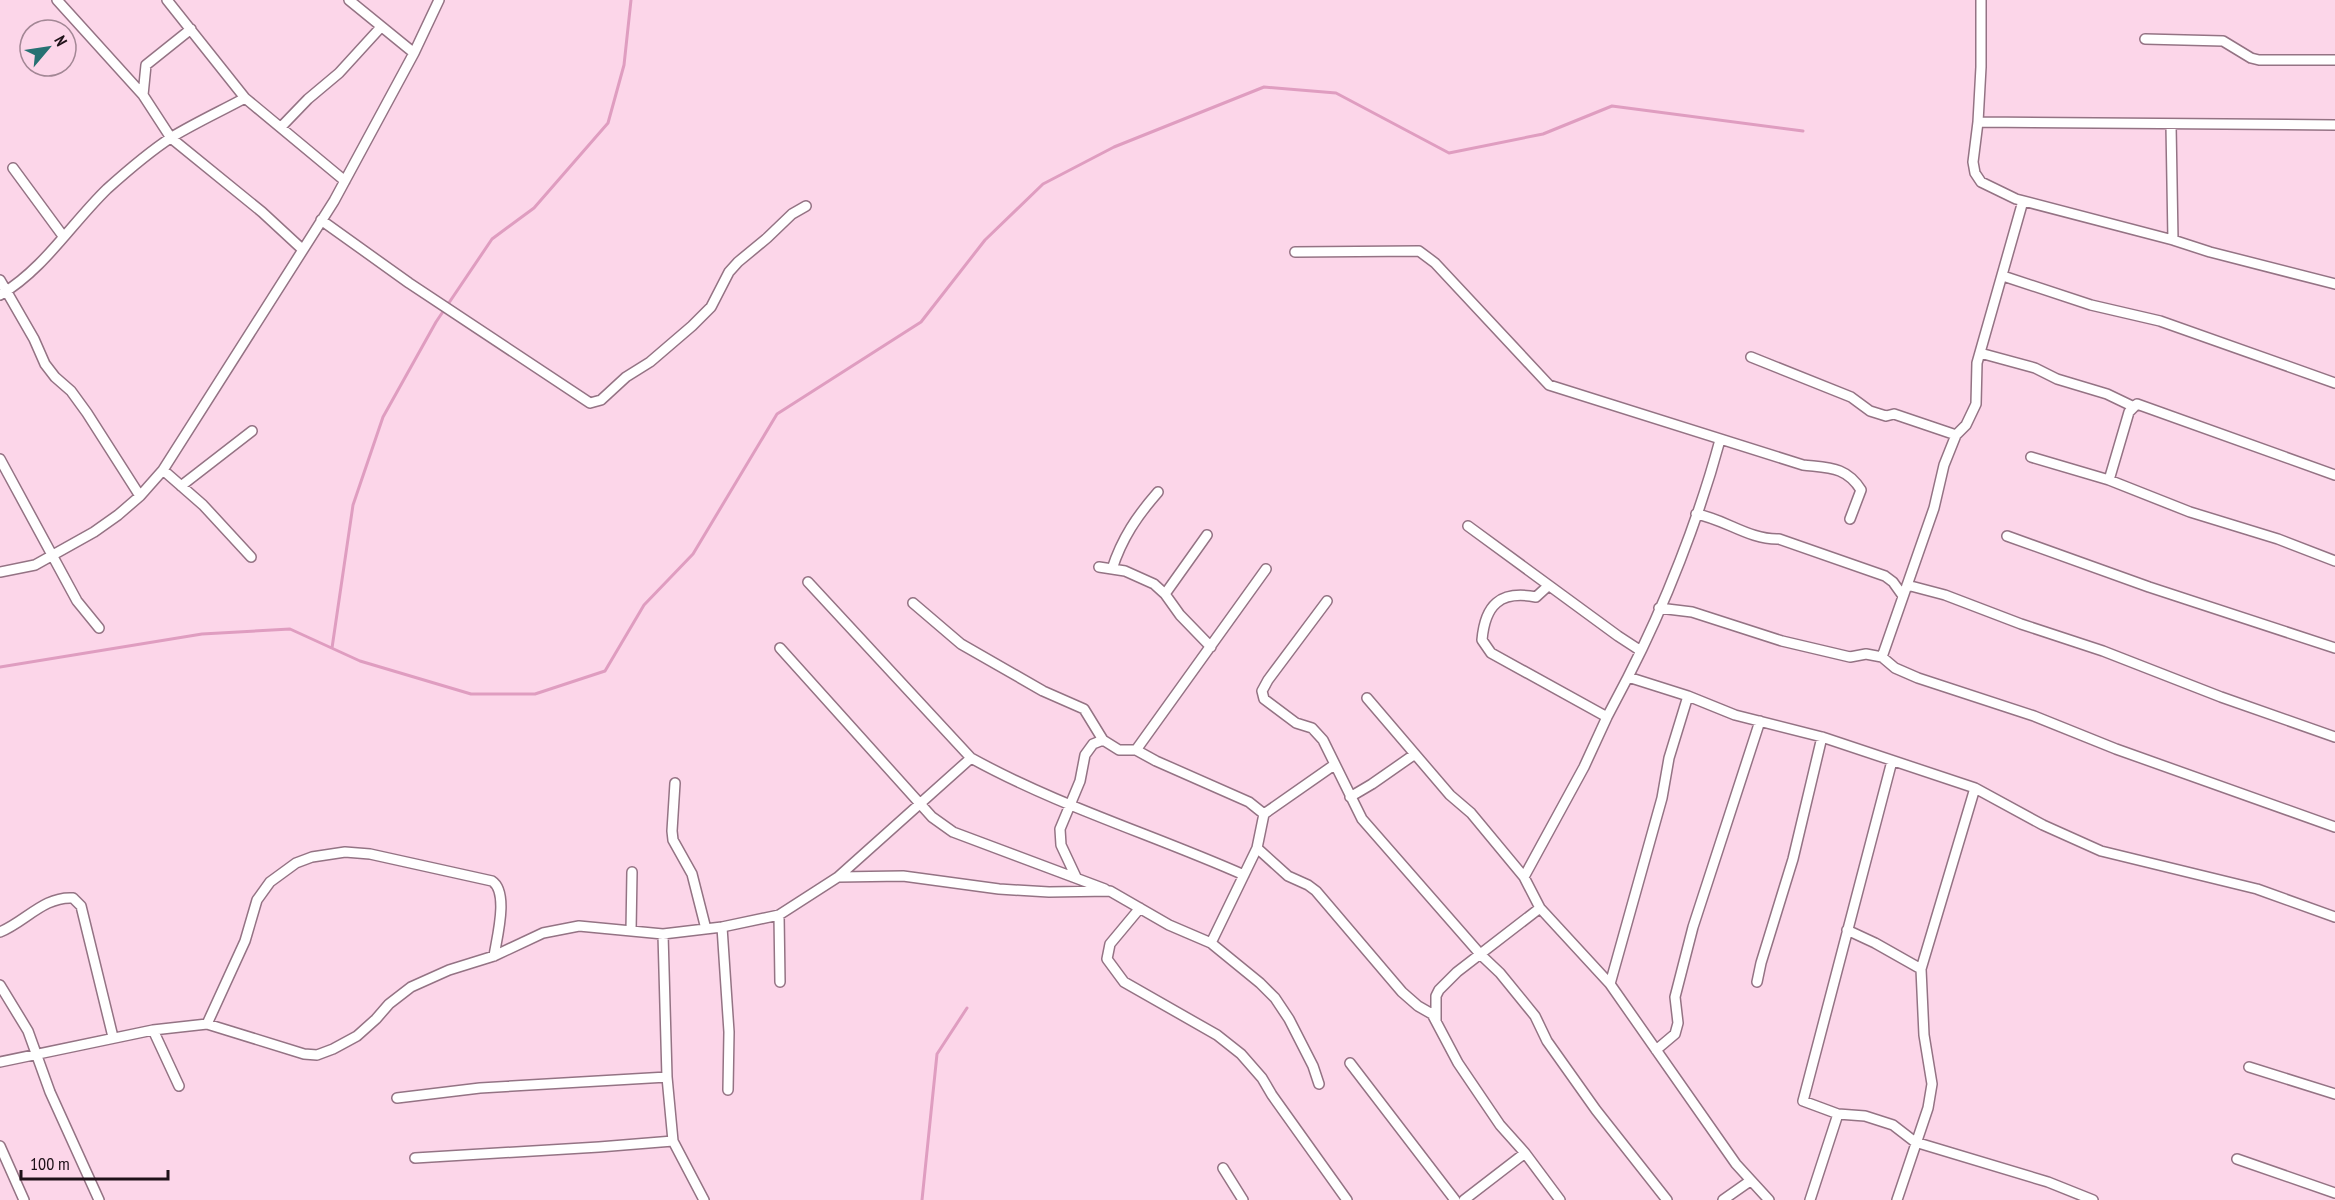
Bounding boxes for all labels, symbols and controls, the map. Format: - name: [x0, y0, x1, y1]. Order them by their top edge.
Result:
- north arrow: [18, 18, 78, 78]
- text: N: [50, 32, 72, 49]
- scale bar: [21, 1143, 168, 1181]
- text: 100 m: [30, 1152, 70, 1175]

